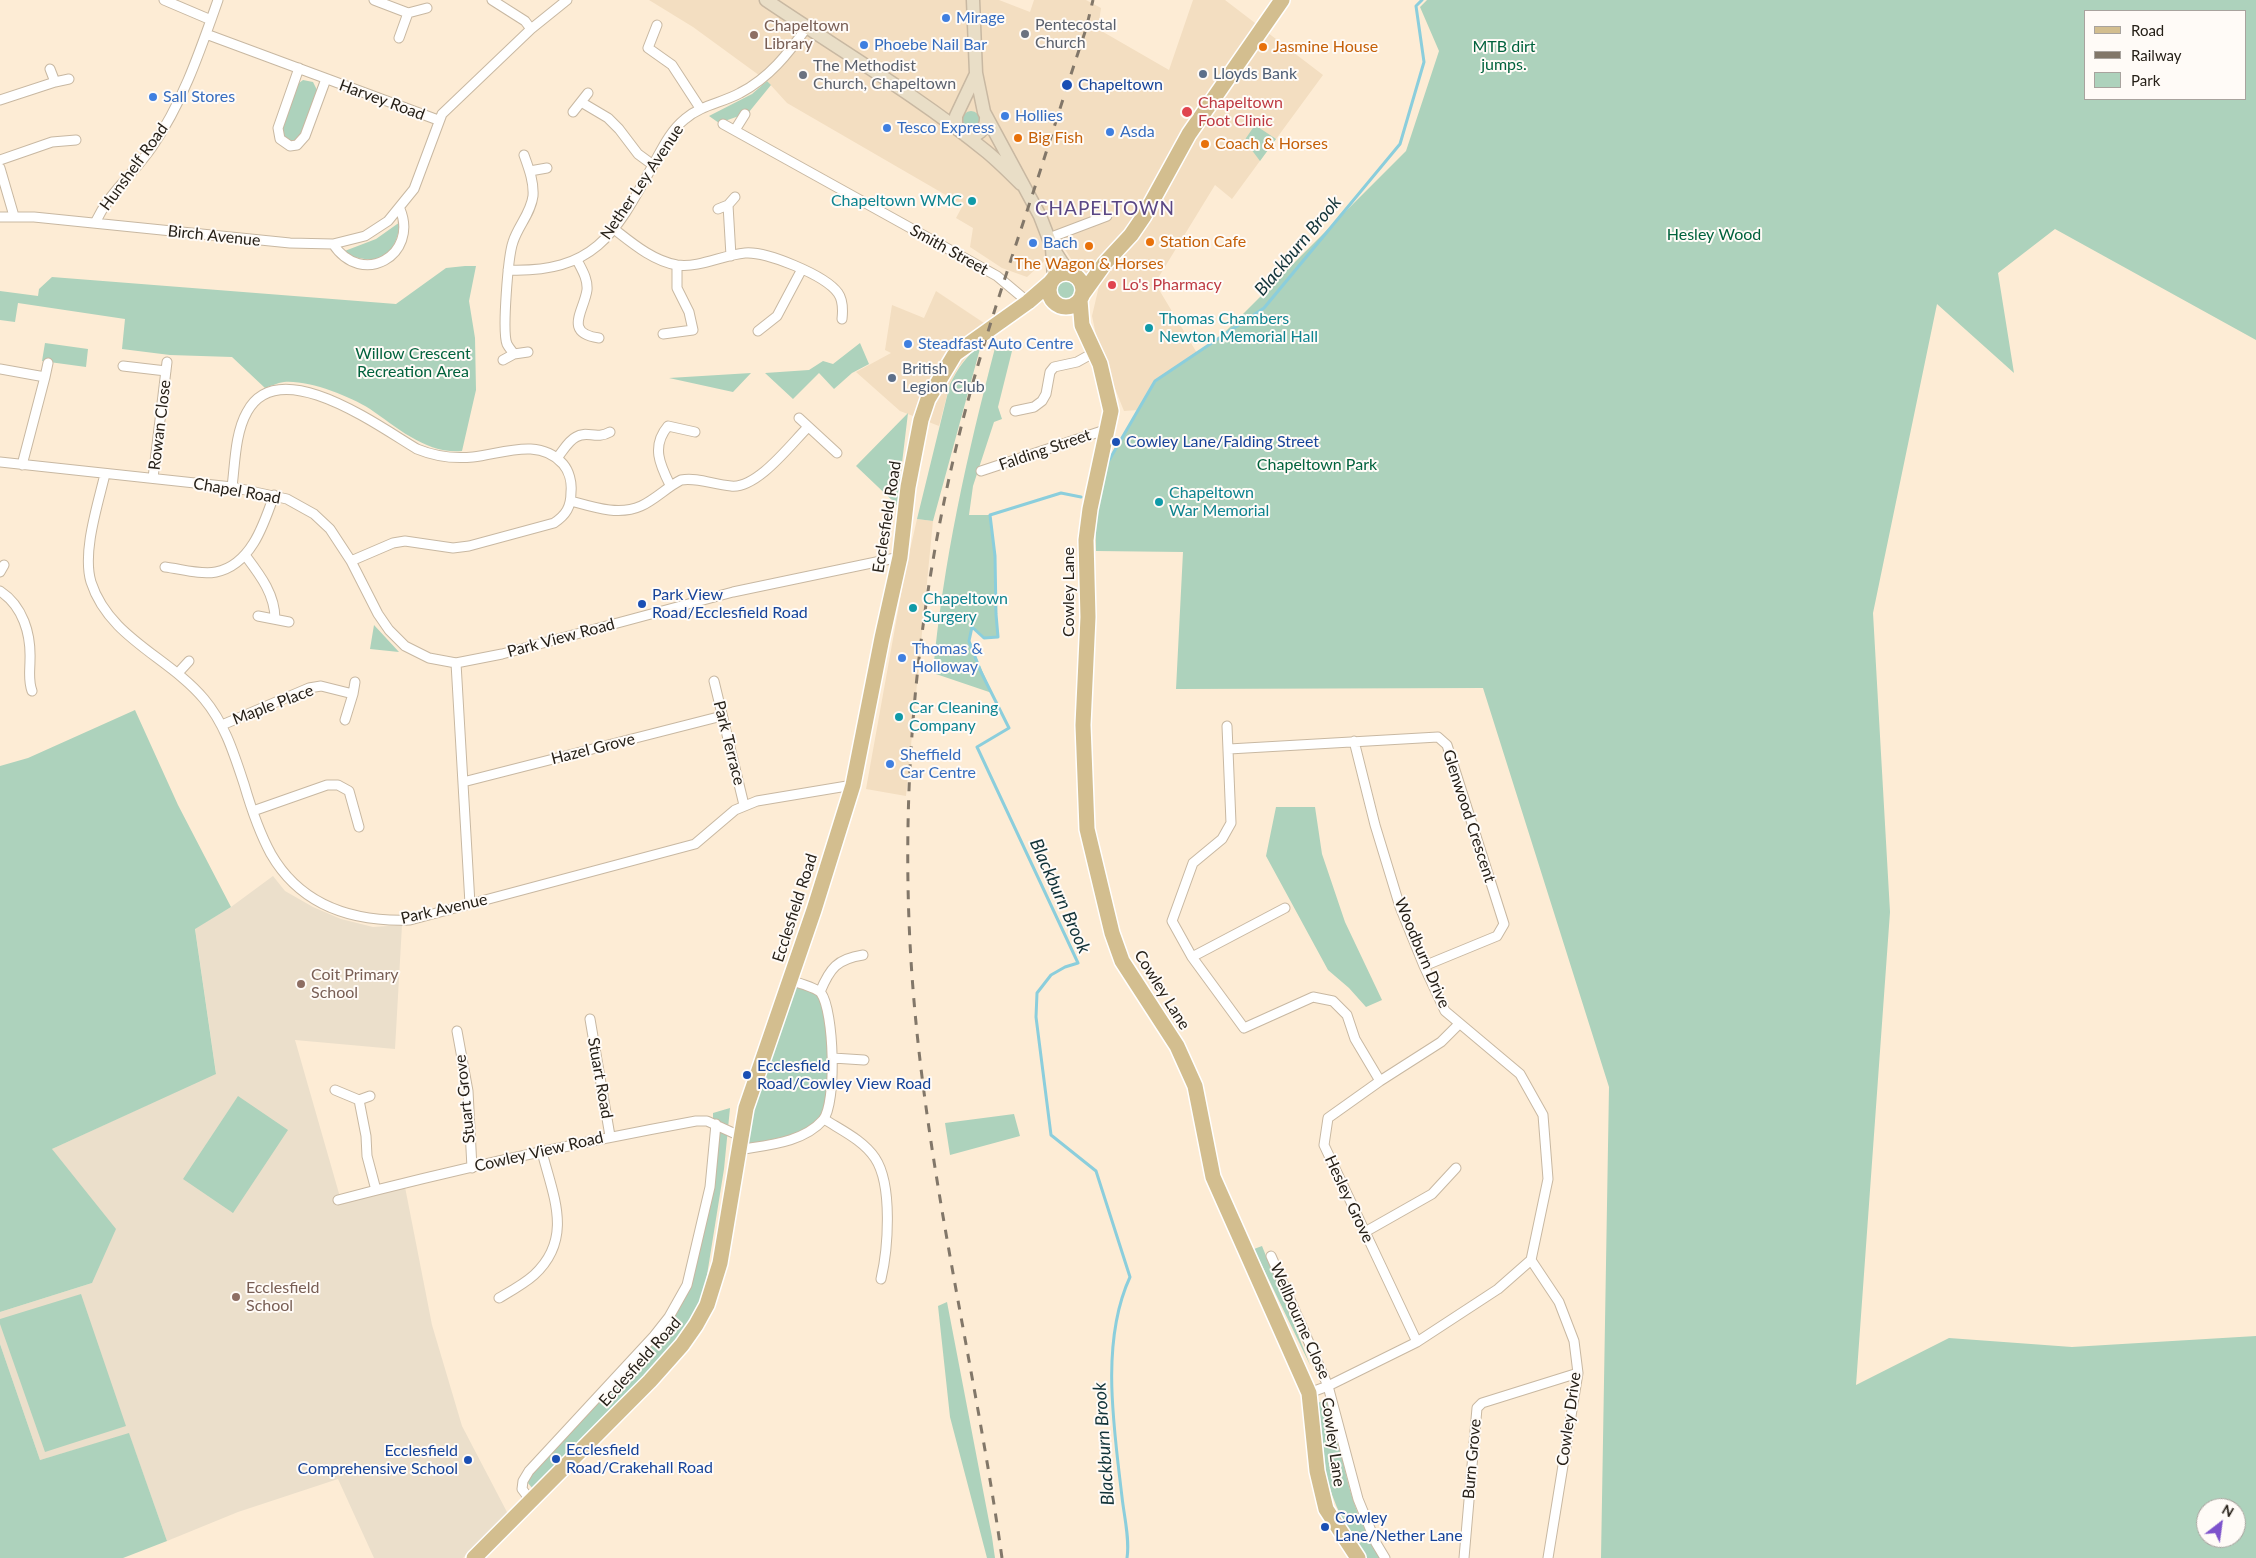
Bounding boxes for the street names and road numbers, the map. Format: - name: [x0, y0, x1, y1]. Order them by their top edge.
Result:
- street label: Harvey Road: [336, 76, 428, 124]
- street label: Hunshelf Road: [96, 120, 172, 214]
- street label: Nether Ley Avenue: [596, 121, 688, 243]
- street label: Smith Street: [907, 221, 991, 279]
- street label: Birch Avenue: [167, 222, 261, 250]
- street label: Rowan Close: [145, 379, 175, 471]
- street label: Falding Street: [997, 425, 1093, 475]
- street label: Ecclesfield Road: [869, 460, 905, 574]
- street label: Chapel Road: [192, 474, 282, 508]
- street label: Cowley Lane: [1059, 547, 1079, 637]
- street label: Park View Road: [505, 614, 617, 662]
- street label: Maple Place: [230, 681, 316, 729]
- street label: Park Terrace: [709, 699, 749, 787]
- street label: Hazel Grove: [549, 729, 637, 769]
- street label: Glenwood Crescent: [1438, 747, 1500, 885]
- street label: Ecclesfield Road: [768, 851, 822, 965]
- street label: Park Avenue: [399, 890, 489, 928]
- street label: Woodburn Drive: [1390, 895, 1454, 1011]
- street label: Cowley Lane: [1130, 947, 1194, 1033]
- street label: Stuart Road: [583, 1036, 617, 1120]
- street label: Stuart Grove: [451, 1054, 479, 1144]
- street label: Cowley View Road: [473, 1128, 605, 1176]
- street label: Hesley Grove: [1320, 1152, 1378, 1246]
- street label: Wellbourne Close: [1266, 1260, 1334, 1382]
- street label: Ecclesfield Road: [595, 1314, 685, 1410]
- street label: Cowley Drive: [1553, 1371, 1585, 1467]
- street label: Cowley Lane: [1317, 1396, 1349, 1488]
- street label: Burn Grove: [1459, 1418, 1485, 1500]

